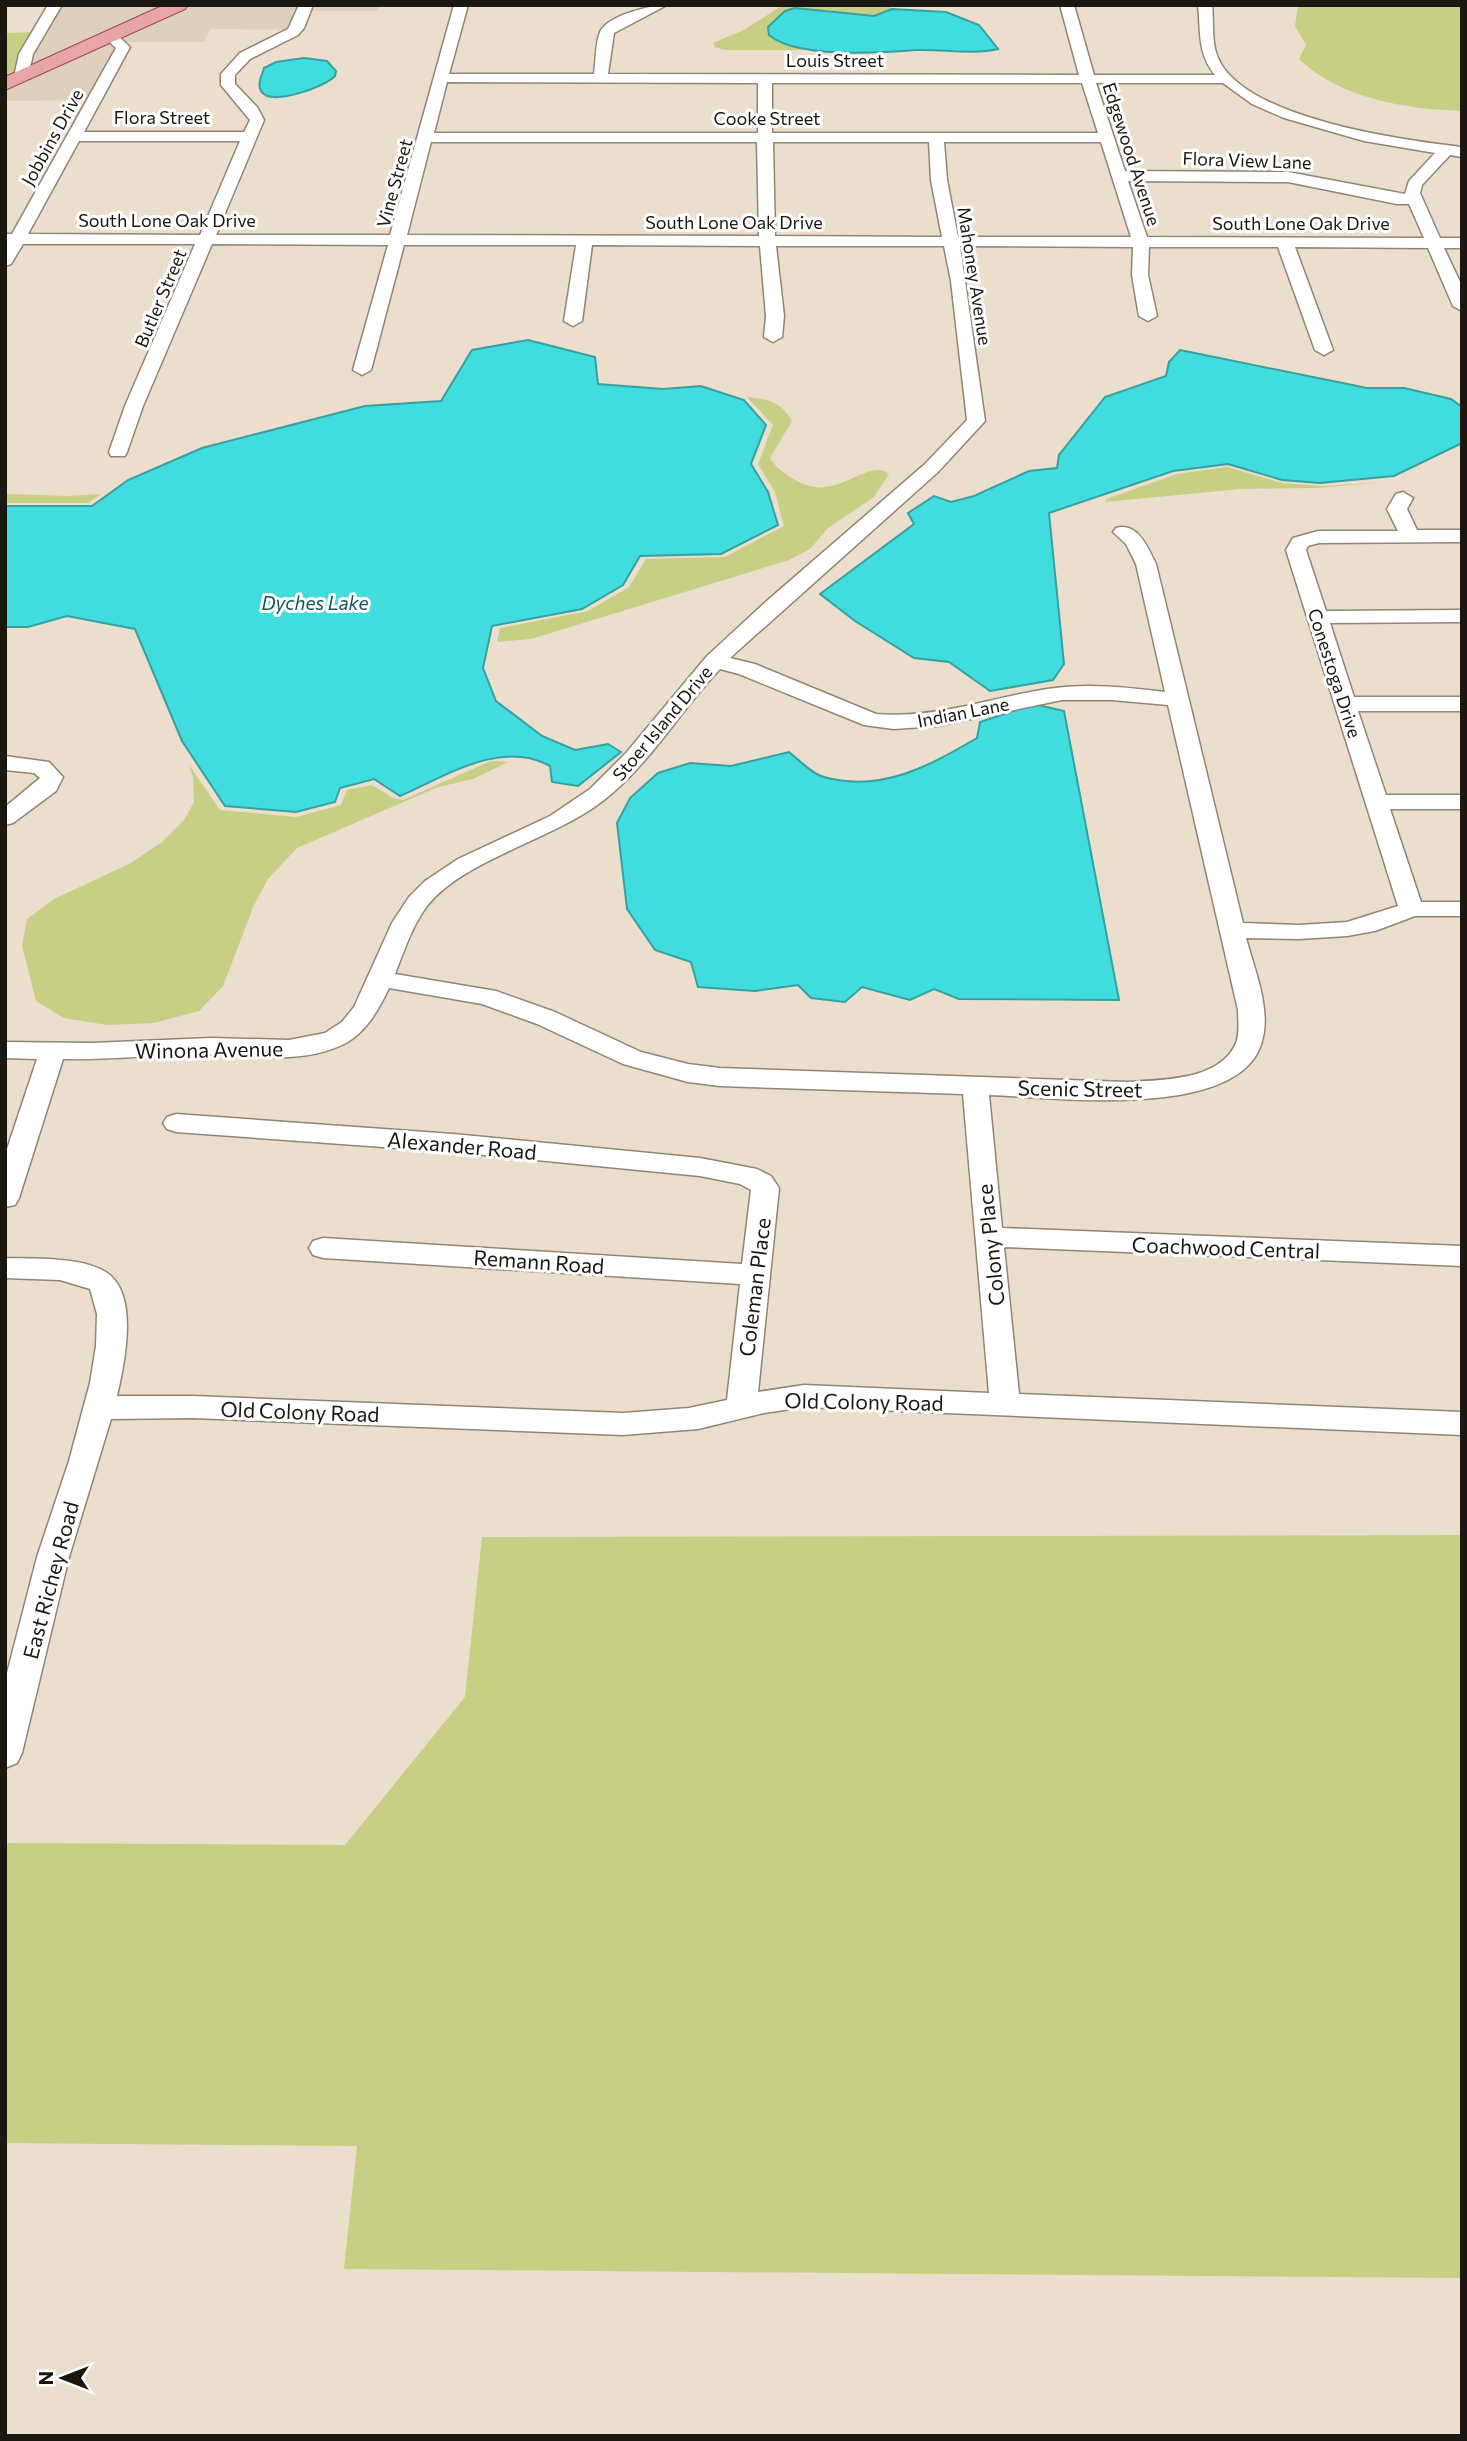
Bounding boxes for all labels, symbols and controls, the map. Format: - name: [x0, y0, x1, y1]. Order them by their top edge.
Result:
- street label: Louis Street: [786, 49, 884, 71]
- street label: Edgewood Avenue: [1098, 80, 1166, 228]
- street label: Jobbins Drive: [16, 85, 88, 189]
- street label: Flora Street: [114, 106, 210, 128]
- street label: Cooke Street: [713, 107, 821, 129]
- street label: Vine Street: [372, 136, 416, 230]
- street label: Flora View Lane: [1182, 147, 1312, 173]
- street label: Mahoney Avenue: [953, 205, 997, 347]
- street label: South Lone Oak Drive: [78, 209, 256, 231]
- street label: South Lone Oak Drive: [645, 211, 823, 233]
- street label: South Lone Oak Drive: [1212, 212, 1390, 234]
- street label: Butler Street: [129, 246, 191, 350]
- water label: Dyches Lake: [262, 591, 368, 614]
- street label: Conestoga Drive: [1304, 605, 1366, 741]
- street label: Stoer Island Drive: [607, 661, 717, 785]
- street label: Indian Lane: [915, 692, 1011, 732]
- street label: Winona Avenue: [135, 1035, 283, 1063]
- street label: Scenic Street: [1017, 1074, 1143, 1102]
- street label: Alexander Road: [386, 1126, 538, 1164]
- street label: Colony Place: [971, 1183, 1009, 1307]
- street label: Coleman Place: [733, 1216, 775, 1358]
- street label: Coachwood Central: [1131, 1231, 1321, 1263]
- street label: Remann Road: [473, 1244, 605, 1278]
- street label: Old Colony Road: [784, 1387, 944, 1415]
- street label: Old Colony Road: [220, 1396, 380, 1426]
- street label: East Richey Road: [17, 1498, 83, 1662]
- north arrow: [28, 2343, 98, 2413]
- text: N: [34, 2371, 57, 2385]

